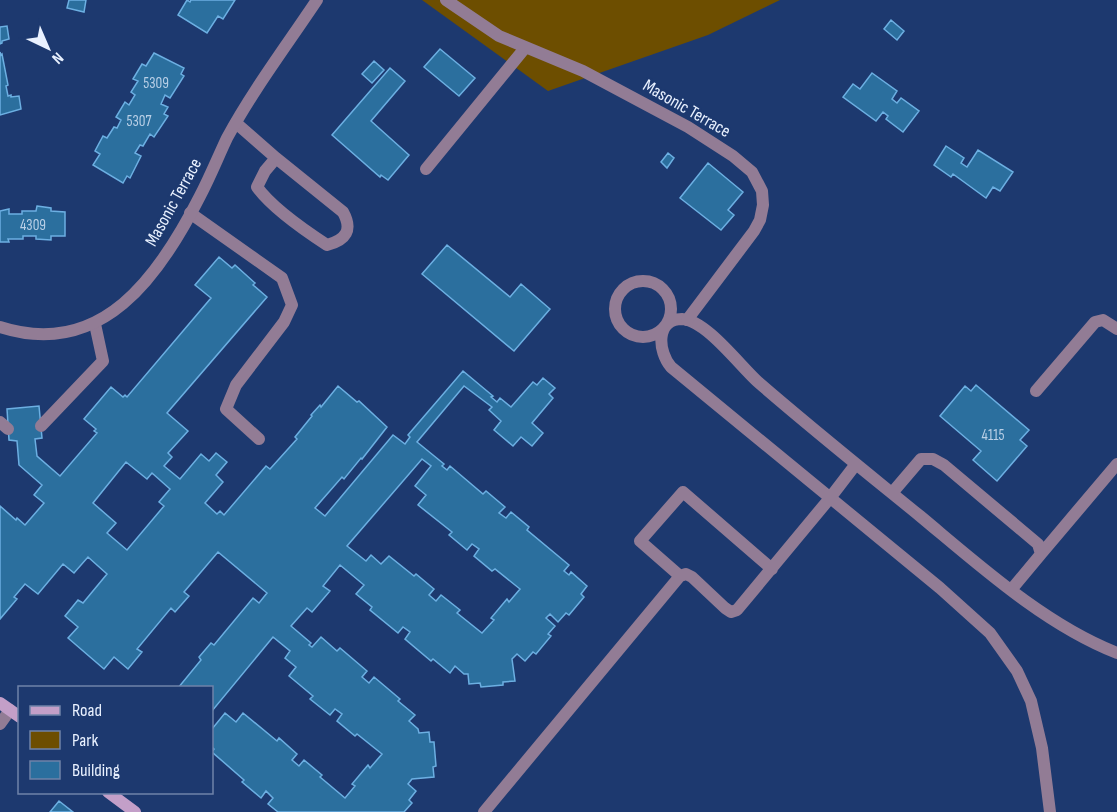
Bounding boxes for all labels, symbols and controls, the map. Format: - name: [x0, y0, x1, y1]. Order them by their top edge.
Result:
- north arrow: [18, 18, 78, 78]
- text: N: [48, 48, 67, 68]
- house number: 5309: [143, 74, 169, 93]
- street label: Masonic Terrace: [639, 75, 734, 142]
- house number: 5307: [127, 112, 151, 131]
- street label: Masonic Terrace: [141, 155, 206, 250]
- house number: 4309: [20, 216, 46, 235]
- house number: 4115: [982, 426, 1004, 445]
- legend: [18, 686, 213, 794]
- text: Road: [72, 700, 102, 721]
- text: Park: [72, 730, 98, 751]
- text: Building: [72, 760, 120, 781]

